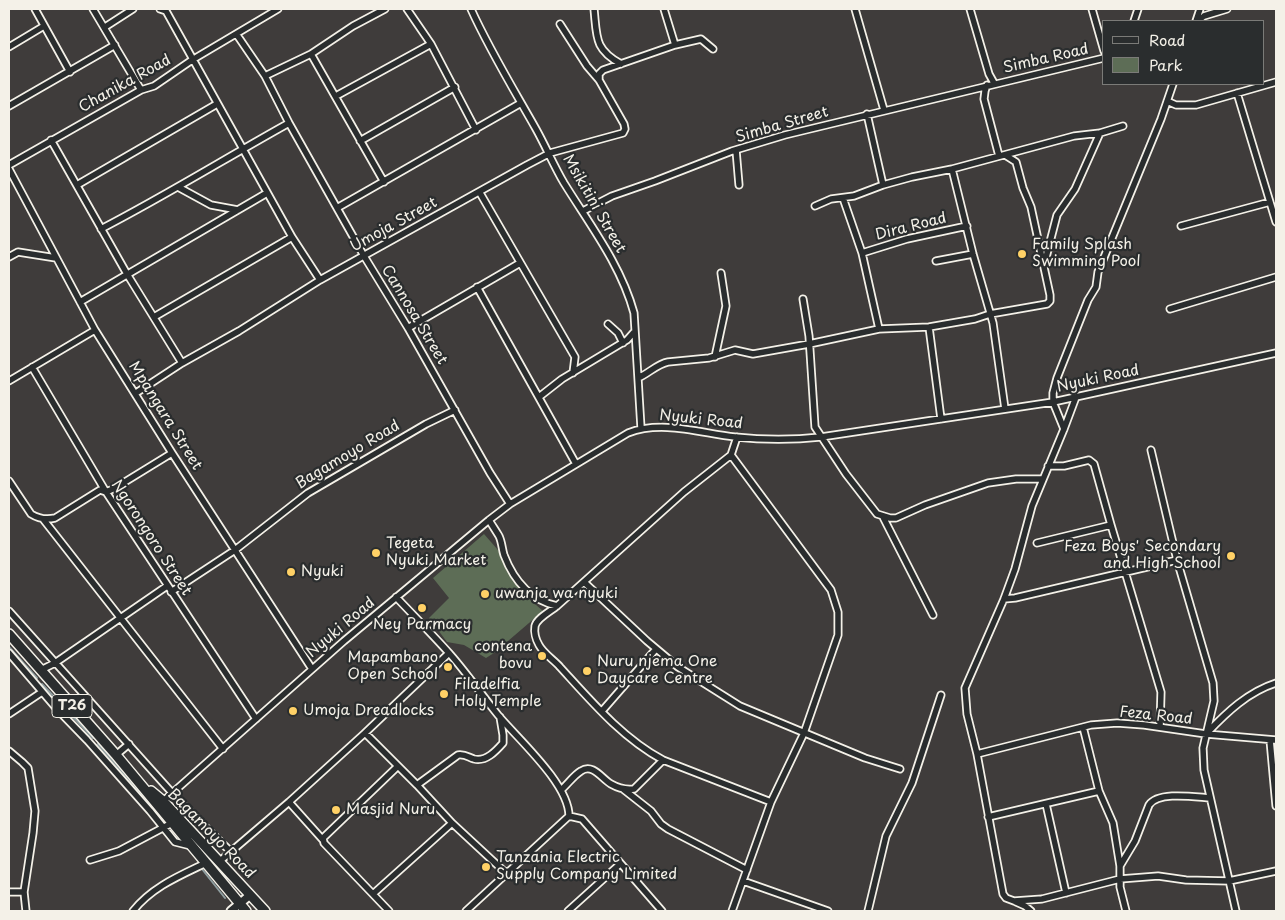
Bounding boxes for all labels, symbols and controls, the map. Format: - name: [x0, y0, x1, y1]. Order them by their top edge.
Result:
- legend: [1102, 20, 1265, 85]
- text: Road: [1149, 28, 1185, 51]
- street label: Simba Road: [1002, 40, 1090, 78]
- street label: Chanika Road: [76, 51, 174, 117]
- text: Park: [1149, 53, 1183, 76]
- street label: Simba Street: [734, 103, 830, 147]
- street label: Msikitini Street: [558, 152, 630, 256]
- street label: Umoja Street: [347, 194, 441, 256]
- street label: Dira Road: [874, 209, 948, 245]
- place label: Family Splash Swimming Pool: [1032, 236, 1141, 271]
- marker: Family Splash Swimming Pool: [1016, 248, 1028, 260]
- street label: Cannosa Street: [377, 262, 451, 368]
- street label: Mpangara Street: [124, 358, 206, 474]
- street label: Nyuki Road: [1055, 361, 1141, 397]
- street label: Nyuki Road: [658, 407, 744, 433]
- street label: Bagamoyo Road: [293, 417, 403, 493]
- street label: Ngorongoro Street: [107, 477, 195, 599]
- place label: Tegeta Nyuki Market: [386, 535, 486, 570]
- place label: Feza Boys' Secondary and High School: [1064, 538, 1221, 573]
- marker: Tegeta Nyuki Market: [370, 547, 382, 559]
- marker: Feza Boys' Secondary and High School: [1225, 550, 1237, 562]
- place label: Nyuki: [301, 563, 344, 581]
- marker: Nyuki: [285, 566, 297, 578]
- place label: uwanja wa nyuki: [495, 585, 618, 603]
- marker: uwanja wa nyuki: [479, 588, 491, 600]
- street label: Nyuki Road: [303, 594, 379, 662]
- marker: Ney Parmacy: [416, 602, 428, 614]
- place label: Ney Parmacy: [373, 616, 471, 634]
- place label: contena bovu: [474, 638, 532, 673]
- place label: Mapambano Open School: [348, 649, 438, 684]
- marker: contena bovu: [536, 650, 548, 662]
- place label: Nuru njema One Daycare Centre: [597, 653, 717, 688]
- marker: Mapambano Open School: [442, 661, 454, 673]
- marker: Nuru njema One Daycare Centre: [581, 665, 593, 677]
- place label: Filadelfia Holy Temple: [454, 676, 542, 711]
- marker: Filadelfia Holy Temple: [438, 688, 450, 700]
- road number: T26: [52, 694, 92, 718]
- place label: Umoja Dreadlocks: [303, 702, 434, 720]
- street label: Feza Road: [1119, 703, 1193, 729]
- marker: Umoja Dreadlocks: [287, 705, 299, 717]
- street label: Bagamoyo Road: [164, 785, 258, 883]
- place label: Masjid Nuru: [346, 801, 435, 819]
- marker: Masjid Nuru: [330, 804, 342, 816]
- place label: Tanzania Electric Supply Company Limited: [496, 849, 677, 884]
- marker: Tanzania Electric Supply Company Limited: [480, 861, 492, 873]

